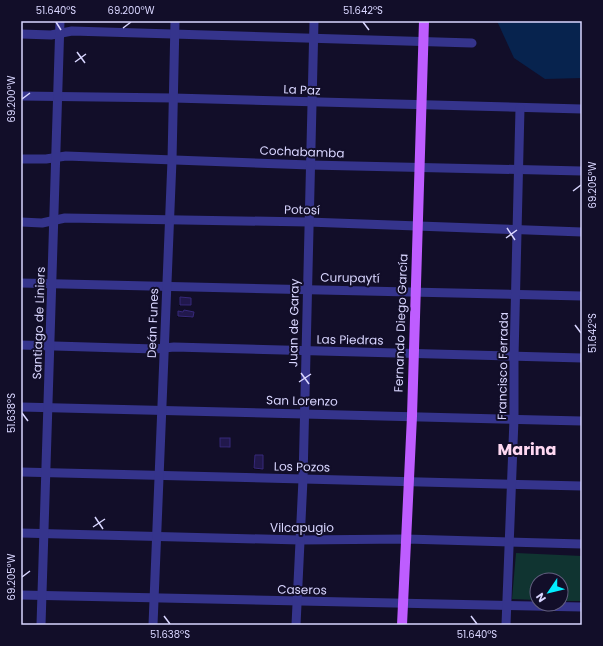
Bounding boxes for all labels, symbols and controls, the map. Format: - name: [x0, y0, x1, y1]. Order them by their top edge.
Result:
- text: 51.640°S: [36, 3, 76, 18]
- text: 69.200°W: [108, 3, 155, 18]
- text: 51.642°S: [343, 3, 383, 18]
- text: 69.200°W: [4, 75, 19, 122]
- street label: La Paz: [283, 80, 321, 99]
- street label: Cochabamba: [259, 142, 345, 161]
- text: 69.205°W: [585, 161, 600, 208]
- street label: Potosí: [284, 201, 320, 218]
- street label: Fernando Diego García: [390, 253, 411, 393]
- street label: Santiago de Liniers: [28, 266, 49, 380]
- street label: Curupaytí: [320, 268, 380, 287]
- street label: Juan de Garay: [284, 278, 303, 367]
- street label: Deán Funes: [143, 288, 162, 358]
- street label: Francisco Ferrada: [493, 312, 512, 420]
- text: 51.642°S: [585, 313, 600, 353]
- street label: Las Piedras: [316, 330, 384, 349]
- street label: San Lorenzo: [266, 391, 338, 410]
- text: 51.638°S: [4, 393, 19, 433]
- district label: Marina: [498, 438, 556, 461]
- street label: Los Pozos: [274, 458, 330, 475]
- street label: Vilcapugio: [270, 519, 334, 536]
- text: 69.205°W: [4, 553, 19, 600]
- north arrow: [529, 572, 569, 612]
- street label: Caseros: [277, 581, 327, 598]
- text: N: [532, 590, 550, 606]
- text: 51.638°S: [150, 627, 190, 642]
- text: 51.640°S: [457, 627, 497, 642]

